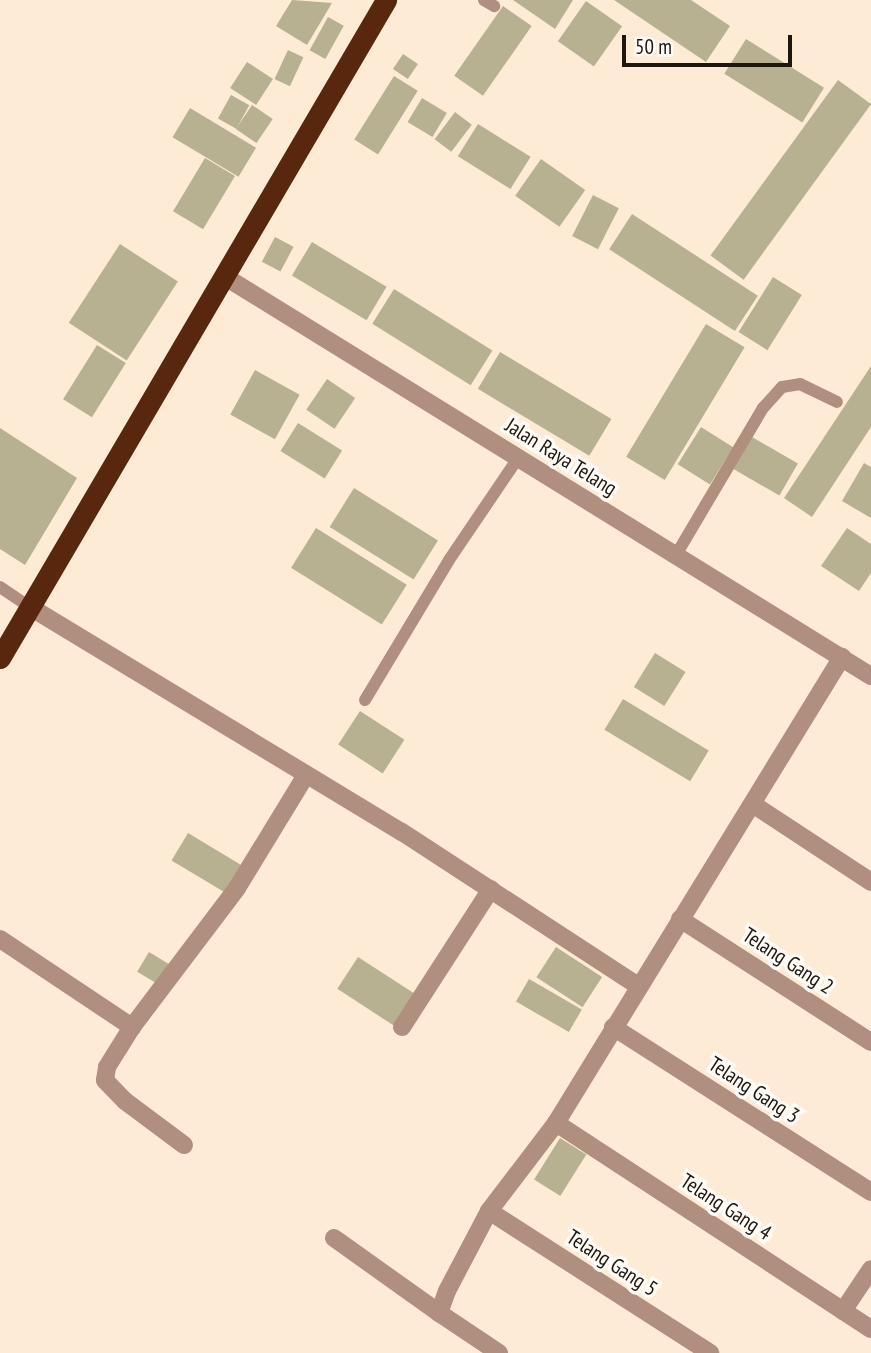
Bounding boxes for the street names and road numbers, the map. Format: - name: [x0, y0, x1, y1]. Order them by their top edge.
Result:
- street label: Jalan Raya Telang: [500, 413, 622, 501]
- street label: Telang Gang 2: [738, 922, 838, 1000]
- street label: Telang Gang 3: [704, 1051, 804, 1129]
- street label: Telang Gang 4: [676, 1168, 776, 1246]
- street label: Telang Gang 5: [562, 1224, 662, 1302]

